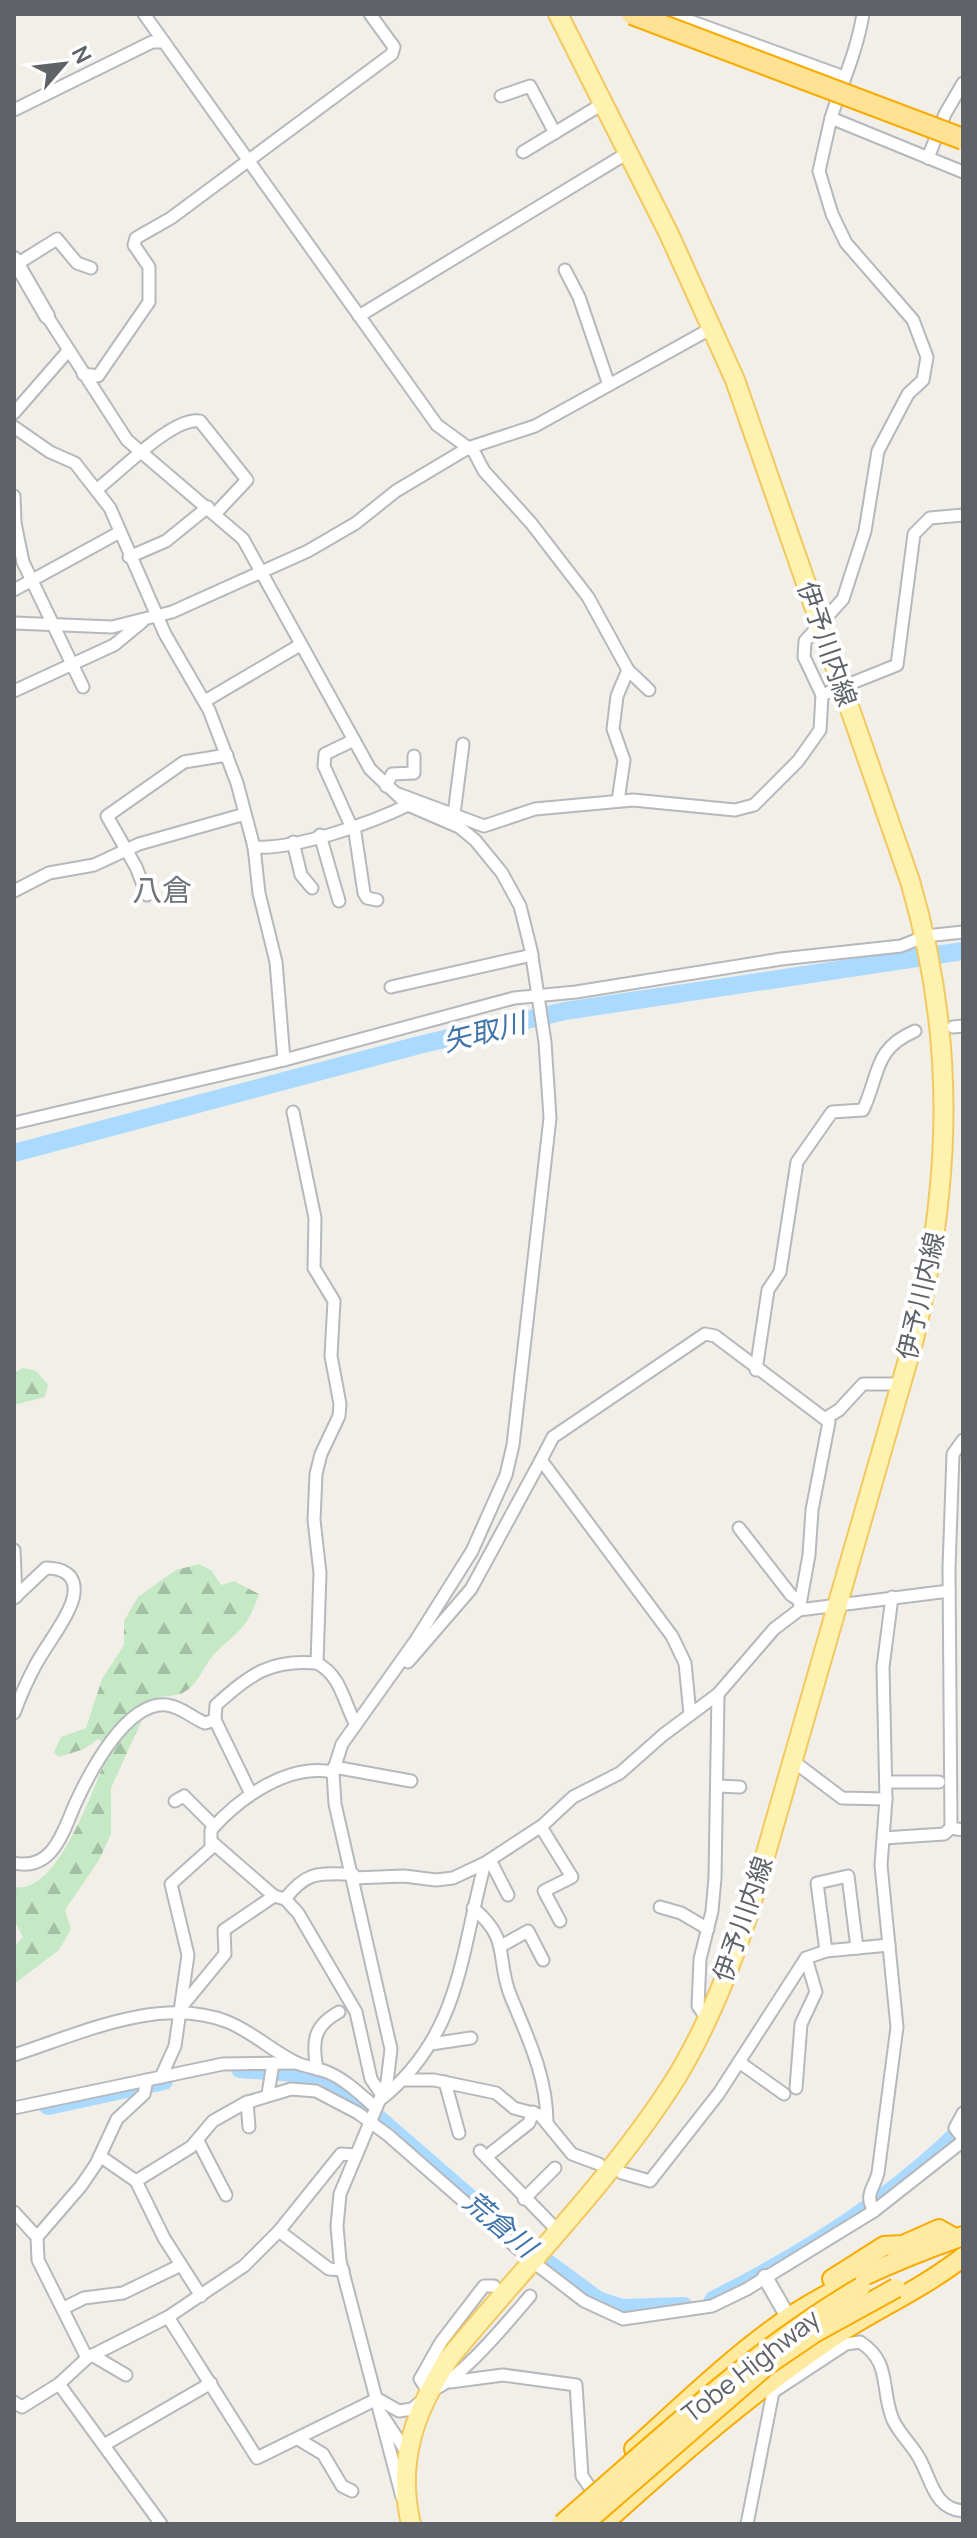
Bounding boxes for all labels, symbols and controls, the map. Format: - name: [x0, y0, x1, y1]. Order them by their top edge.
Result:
- north arrow: [24, 24, 104, 104]
- text: N: [65, 41, 99, 69]
- street label: 伊予川内線: [790, 576, 866, 711]
- district label: 八倉: [132, 869, 192, 910]
- water label: 矢取川: [438, 1002, 532, 1060]
- street label: 伊予川内線: [888, 1228, 952, 1363]
- street label: 伊予川内線: [704, 1851, 780, 1986]
- water label: 荒倉川: [456, 2182, 547, 2267]
- street label: Tobe Highway: [674, 2300, 827, 2430]

